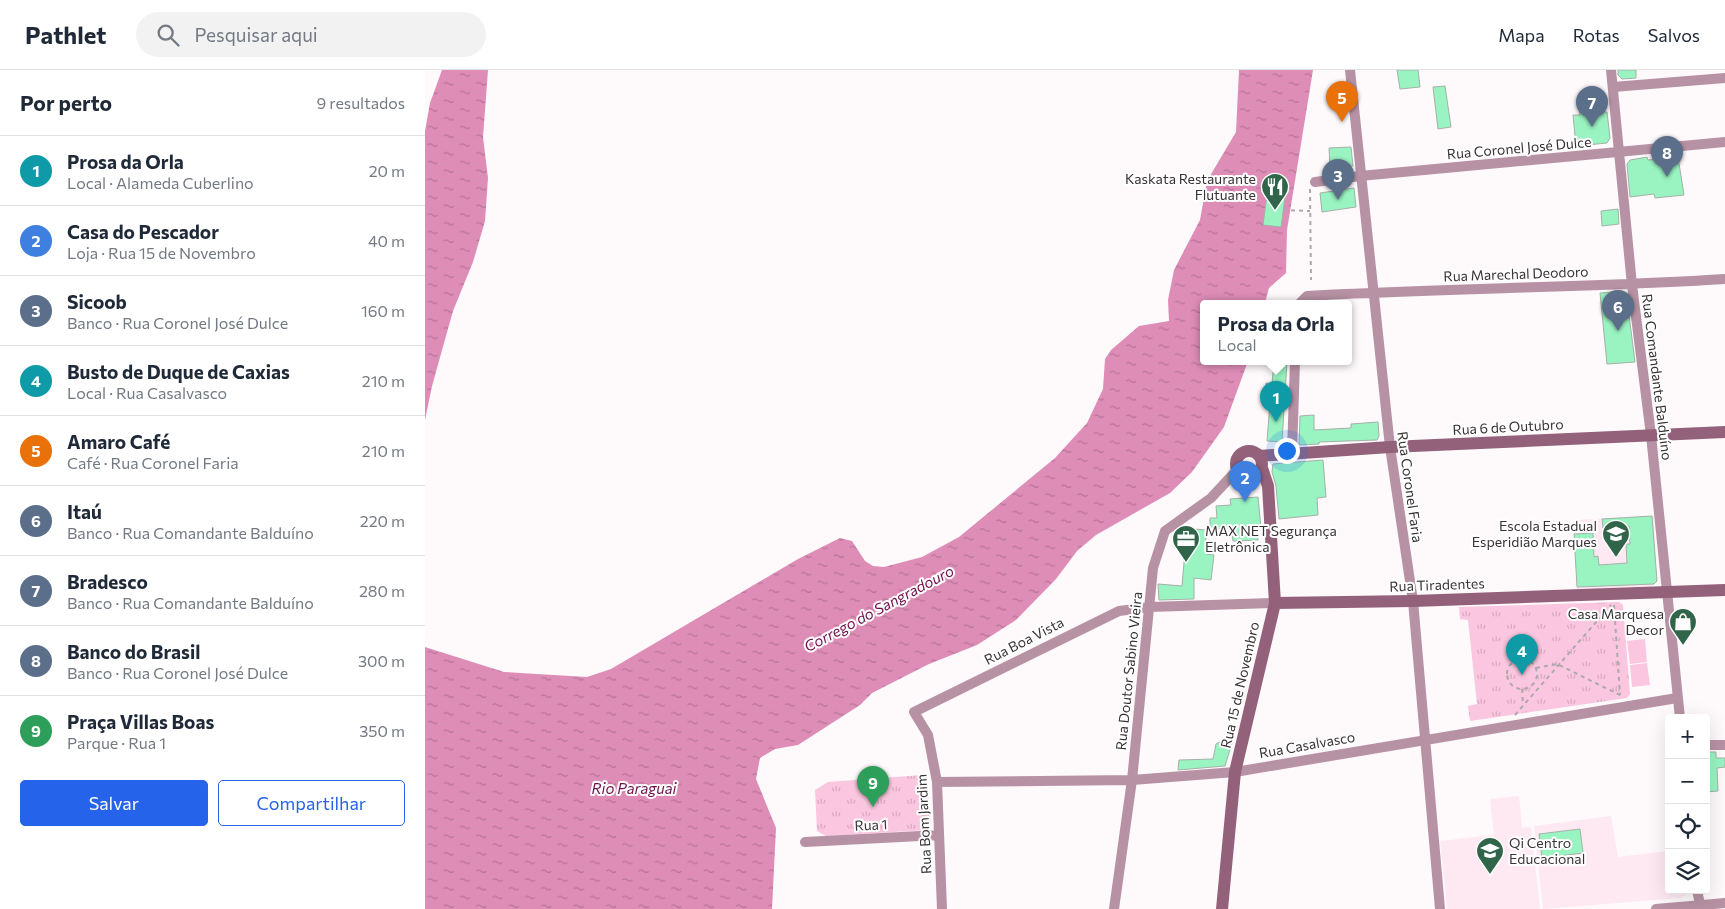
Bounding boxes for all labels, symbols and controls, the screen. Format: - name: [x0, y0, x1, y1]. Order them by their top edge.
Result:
- search box: [136, 12, 486, 57]
- text: Pathlet: [25, 20, 106, 49]
- icon: search: [154, 21, 182, 49]
- text: Pesquisar aqui: [194, 23, 318, 46]
- text: Mapa: [1498, 24, 1545, 46]
- text: Rotas: [1573, 24, 1620, 46]
- text: Salvos: [1648, 24, 1700, 46]
- pin: 5: [1326, 81, 1358, 122]
- pin: 7: [1576, 86, 1608, 127]
- text: Por perto: [20, 90, 112, 115]
- text: 9 resultados: [317, 93, 405, 112]
- street label: Rua Coronel José Dulce: [1446, 133, 1592, 162]
- pin: 8: [1651, 136, 1683, 177]
- text: Prosa da Orla: [67, 150, 184, 173]
- pin: 3: [1322, 159, 1354, 200]
- text: 1: [32, 161, 40, 180]
- text: 20 m: [369, 161, 405, 180]
- place label: Kaskata Restaurante Flutuante: [1125, 170, 1256, 203]
- restaurant icon: Kaskata Restaurante Flutuante: [1260, 172, 1290, 211]
- text: Local · Alameda Cuberlino: [67, 173, 254, 192]
- text: Casa do Pescador: [67, 220, 219, 243]
- text: 2: [31, 231, 41, 250]
- text: 40 m: [368, 231, 405, 250]
- text: Loja · Rua 15 de Novembro: [67, 243, 256, 262]
- street label: Rua Marechal Deodoro: [1443, 262, 1589, 285]
- text: Sicoob: [67, 290, 127, 313]
- pin: 6: [1602, 290, 1634, 331]
- street label: Rua Comandante Balduíno: [1639, 293, 1676, 461]
- popup: [1200, 300, 1352, 365]
- text: 3: [31, 301, 41, 320]
- text: 160 m: [361, 301, 405, 320]
- text: Prosa da Orla: [1218, 312, 1334, 335]
- text: Banco · Rua Coronel José Dulce: [67, 313, 288, 332]
- text: Local: [1218, 335, 1257, 354]
- text: Busto de Duque de Caxias: [67, 360, 290, 383]
- text: 4: [31, 371, 41, 390]
- text: 210 m: [362, 371, 405, 390]
- pin: 1: [1260, 381, 1292, 422]
- text: Local · Rua Casalvasco: [67, 383, 227, 402]
- street label: Rua 6 de Outubro: [1452, 415, 1564, 438]
- text: Amaro Café: [67, 430, 170, 453]
- street label: Rua Coronel Faria: [1394, 430, 1427, 544]
- your location: [1274, 438, 1300, 464]
- text: 5: [31, 441, 41, 460]
- text: 210 m: [362, 441, 405, 460]
- text: Café · Rua Coronel Faria: [67, 453, 239, 472]
- pin: 2: [1229, 461, 1261, 502]
- text: Itaú: [67, 500, 102, 523]
- text: 6: [31, 511, 41, 530]
- text: 220 m: [360, 511, 405, 530]
- place label: Escola Estadual Esperidião Marques: [1472, 517, 1597, 550]
- school or university icon: Escola Estadual Esperidião Marques: [1601, 519, 1631, 558]
- place label: MAX NET Segurança Eletrônica: [1205, 522, 1337, 555]
- text: Banco · Rua Comandante Balduíno: [67, 523, 314, 542]
- office icon: MAX NET Segurança Eletrônica: [1171, 524, 1201, 563]
- water label: Corrego do Sangradouro: [801, 561, 956, 655]
- text: Bradesco: [67, 570, 148, 593]
- street label: Rua Tiradentes: [1389, 574, 1485, 595]
- text: 7: [32, 581, 40, 600]
- text: 280 m: [359, 581, 405, 600]
- street label: Rua Doutor Sabino Vieira: [1112, 591, 1145, 751]
- text: Banco · Rua Comandante Balduíno: [67, 593, 314, 612]
- place label: Casa Marquesa Decor: [1568, 605, 1664, 638]
- shop icon: Casa Marquesa Decor: [1668, 607, 1698, 646]
- street label: Rua Boa Vista: [981, 613, 1066, 668]
- street label: Rua 15 de Novembro: [1217, 620, 1262, 750]
- pin: 4: [1506, 634, 1538, 675]
- text: Banco do Brasil: [67, 640, 200, 663]
- text: 8: [31, 651, 41, 670]
- text: 300 m: [358, 651, 405, 670]
- text: Banco · Rua Coronel José Dulce: [67, 663, 288, 682]
- text: Praça Villas Boas: [67, 710, 214, 733]
- map controls: [1665, 714, 1710, 894]
- button: +: [1665, 714, 1710, 759]
- text: 9: [31, 721, 41, 740]
- text: 350 m: [359, 721, 405, 740]
- street label: Rua Casalvasco: [1258, 728, 1356, 761]
- text: Parque · Rua 1: [67, 733, 166, 752]
- button: −: [1665, 759, 1710, 804]
- pin: 9: [857, 766, 889, 807]
- street label: Rua Bom Jardim: [912, 774, 935, 874]
- water label: Rio Paraguai: [592, 779, 678, 797]
- button: Salvar: [20, 780, 208, 826]
- button: Compartilhar: [218, 780, 405, 826]
- button: locate: [1665, 804, 1710, 849]
- street label: Rua 1: [854, 815, 888, 834]
- place label: Qi Centro Educacional: [1509, 834, 1585, 867]
- school or university icon: Qi Centro Educacional: [1475, 836, 1505, 875]
- button: layers: [1665, 849, 1710, 894]

